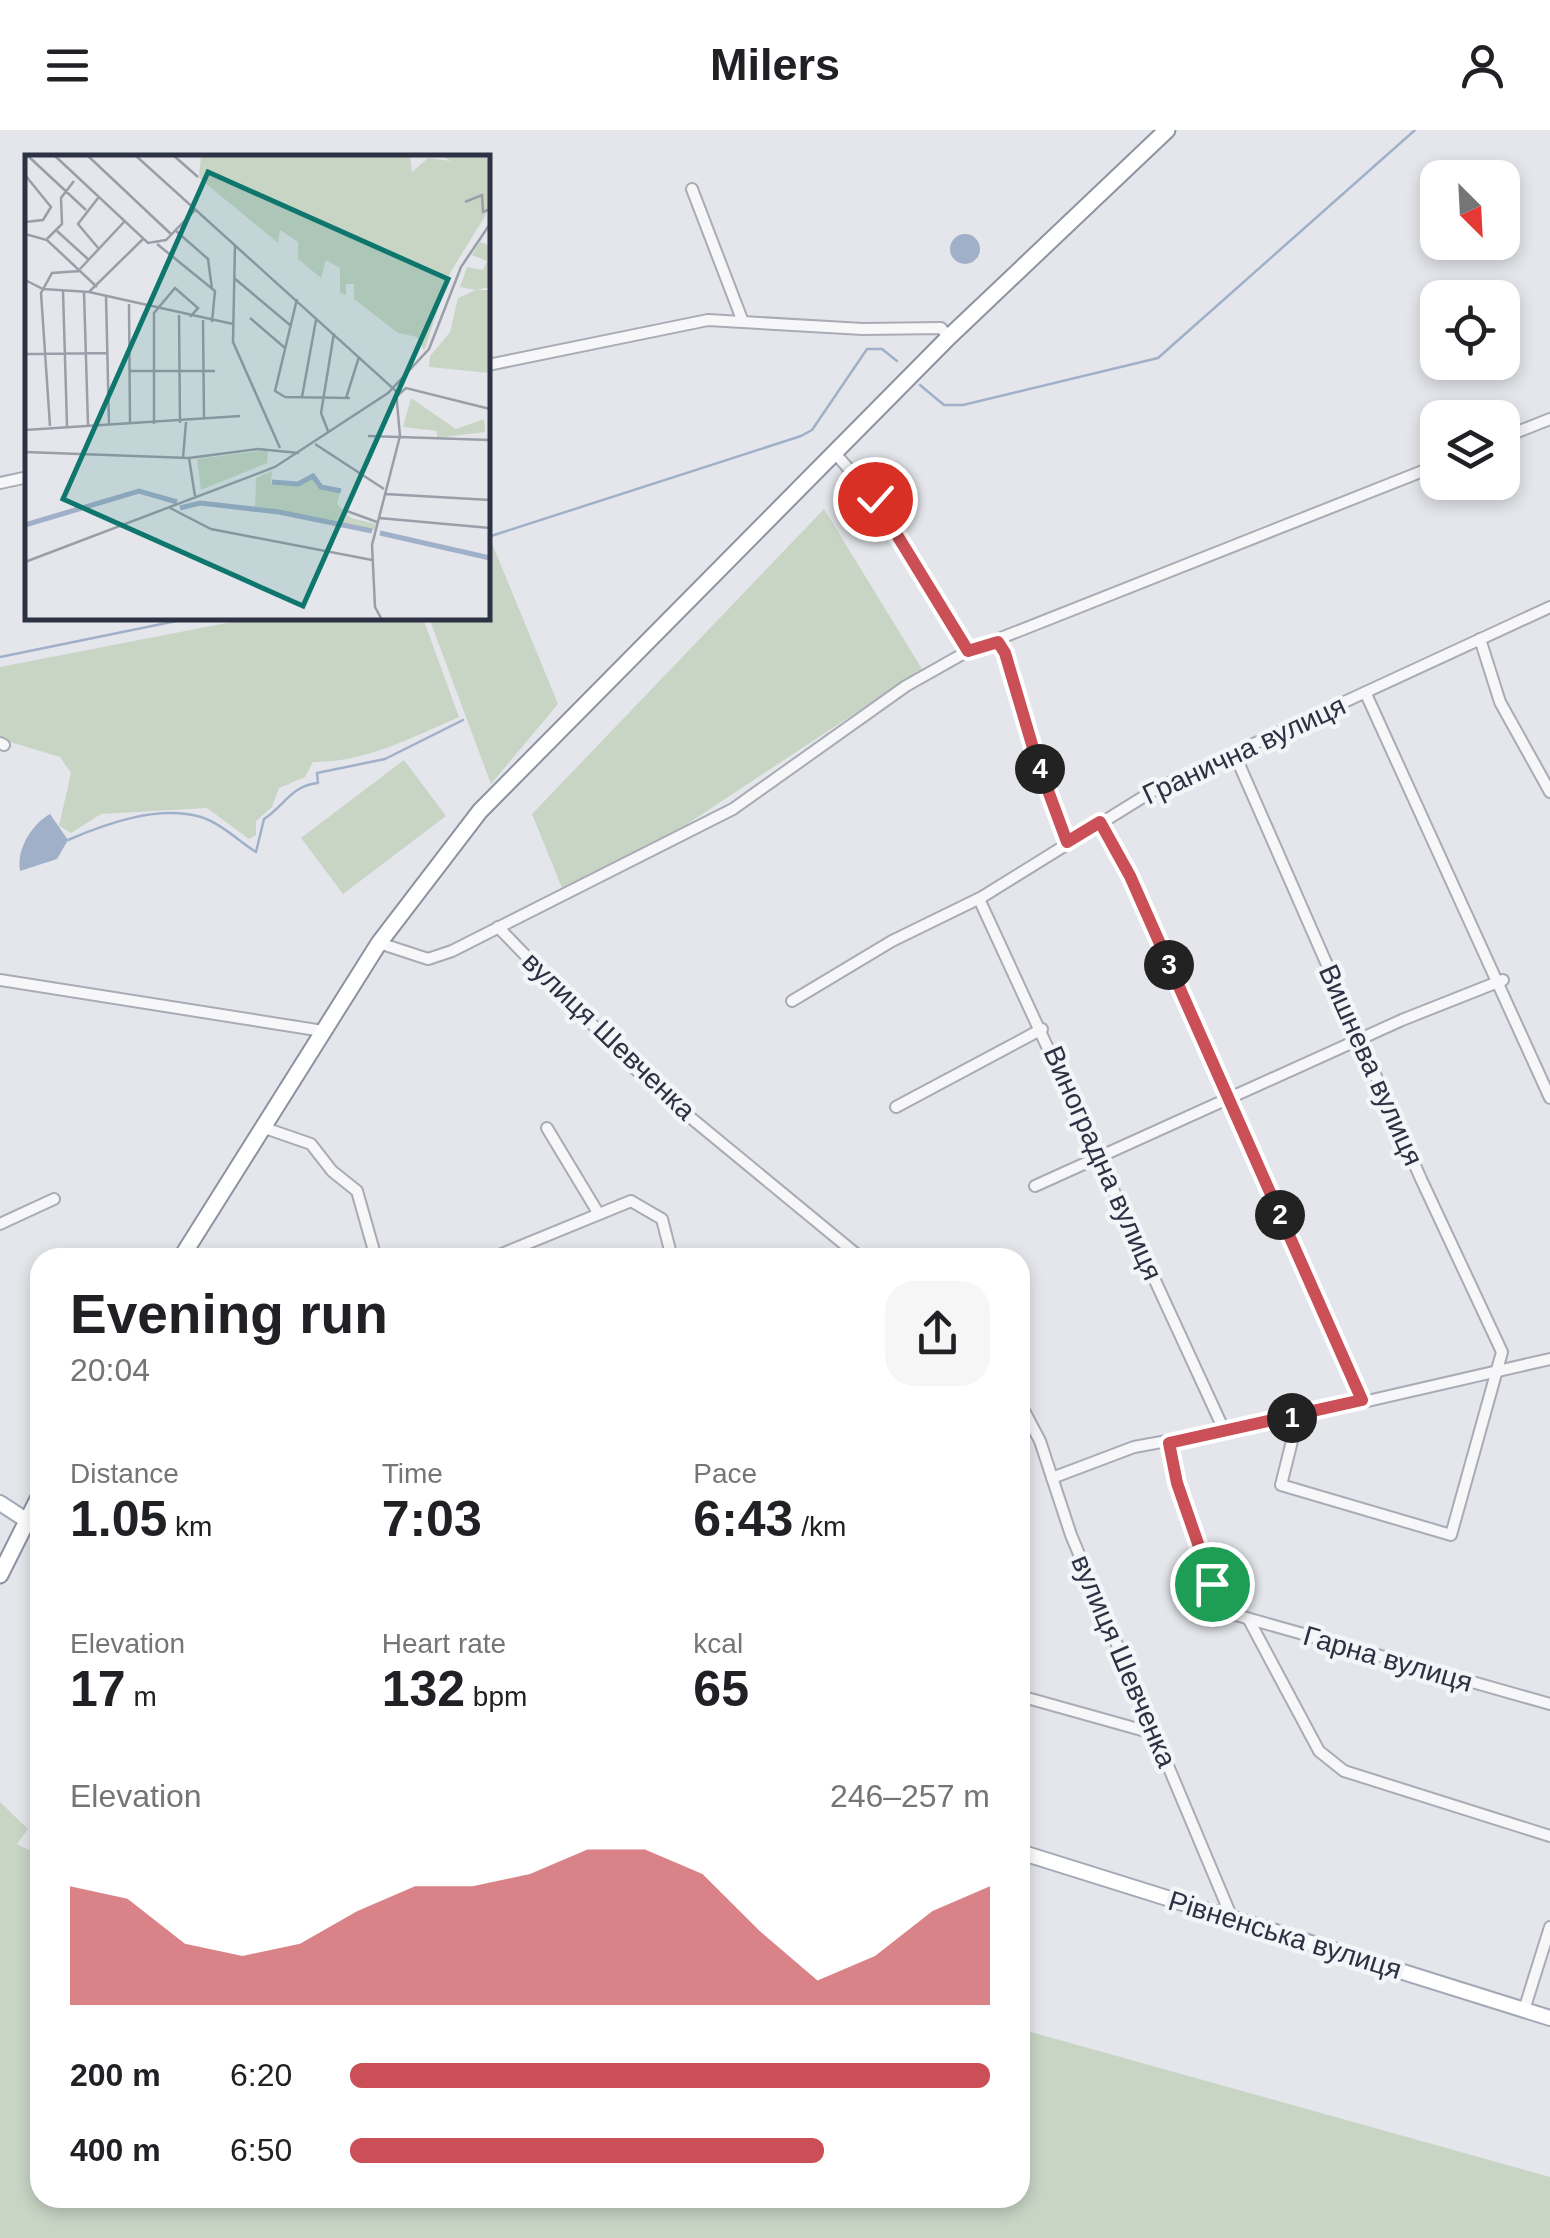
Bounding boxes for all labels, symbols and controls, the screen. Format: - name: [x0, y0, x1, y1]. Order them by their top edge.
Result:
- icon: menu: [40, 38, 95, 93]
- icon: person: [1455, 38, 1510, 93]
- text: Milers: [710, 39, 840, 90]
- inset map: [25, 155, 490, 620]
- north arrow: [1420, 160, 1520, 260]
- map controls: [1420, 160, 1520, 500]
- button: locate: [1420, 280, 1520, 380]
- button: layers: [1420, 400, 1520, 500]
- pin: [833, 457, 918, 542]
- icon: check: [848, 472, 903, 527]
- street label: Гранична вулиця: [1138, 689, 1350, 811]
- pin: 4: [1015, 744, 1065, 794]
- text: 4: [1032, 753, 1048, 784]
- pin: 3: [1144, 940, 1194, 990]
- street label: вулиця Шевченка: [516, 946, 702, 1126]
- text: 3: [1161, 949, 1177, 980]
- street label: Вишнева вулиця: [1313, 960, 1429, 1170]
- street label: Виноградна вулиця: [1037, 1041, 1169, 1285]
- pin: 2: [1255, 1190, 1305, 1240]
- text: 2: [1272, 1199, 1288, 1230]
- button: share: [885, 1281, 990, 1386]
- text: Evening run: [70, 1283, 388, 1345]
- text: 20:04: [70, 1352, 150, 1388]
- pin: 1: [1267, 1393, 1317, 1443]
- text: 1: [1284, 1402, 1300, 1433]
- text: Distance: [70, 1458, 179, 1489]
- text: Time: [382, 1458, 443, 1489]
- text: Pace: [693, 1458, 757, 1489]
- text: 1.05: [70, 1491, 167, 1547]
- text: 7:03: [382, 1491, 482, 1547]
- text: 6:43: [693, 1491, 793, 1547]
- text: km: [167, 1511, 212, 1542]
- text: /km: [793, 1511, 846, 1542]
- pin: [1170, 1542, 1255, 1627]
- street label: вулиця Шевченка: [1065, 1550, 1183, 1772]
- icon: arrive: [1185, 1557, 1240, 1612]
- street label: Гарна вулиця: [1300, 1620, 1476, 1698]
- text: Elevation: [70, 1628, 185, 1659]
- text: Heart rate: [382, 1628, 506, 1659]
- text: kcal: [693, 1628, 743, 1659]
- text: 17: [70, 1661, 126, 1717]
- text: 132: [382, 1661, 465, 1717]
- text: 65: [693, 1661, 749, 1717]
- text: m: [126, 1681, 157, 1712]
- text: bpm: [465, 1681, 527, 1712]
- text: Elevation: [70, 1778, 202, 1814]
- text: 246–257 m: [830, 1778, 990, 1814]
- street label: Рівненська вулиця: [1165, 1885, 1405, 1985]
- text: 200 m: [70, 2057, 161, 2093]
- text: 6:20: [230, 2057, 292, 2093]
- text: 400 m: [70, 2132, 161, 2168]
- text: 6:50: [230, 2132, 292, 2168]

